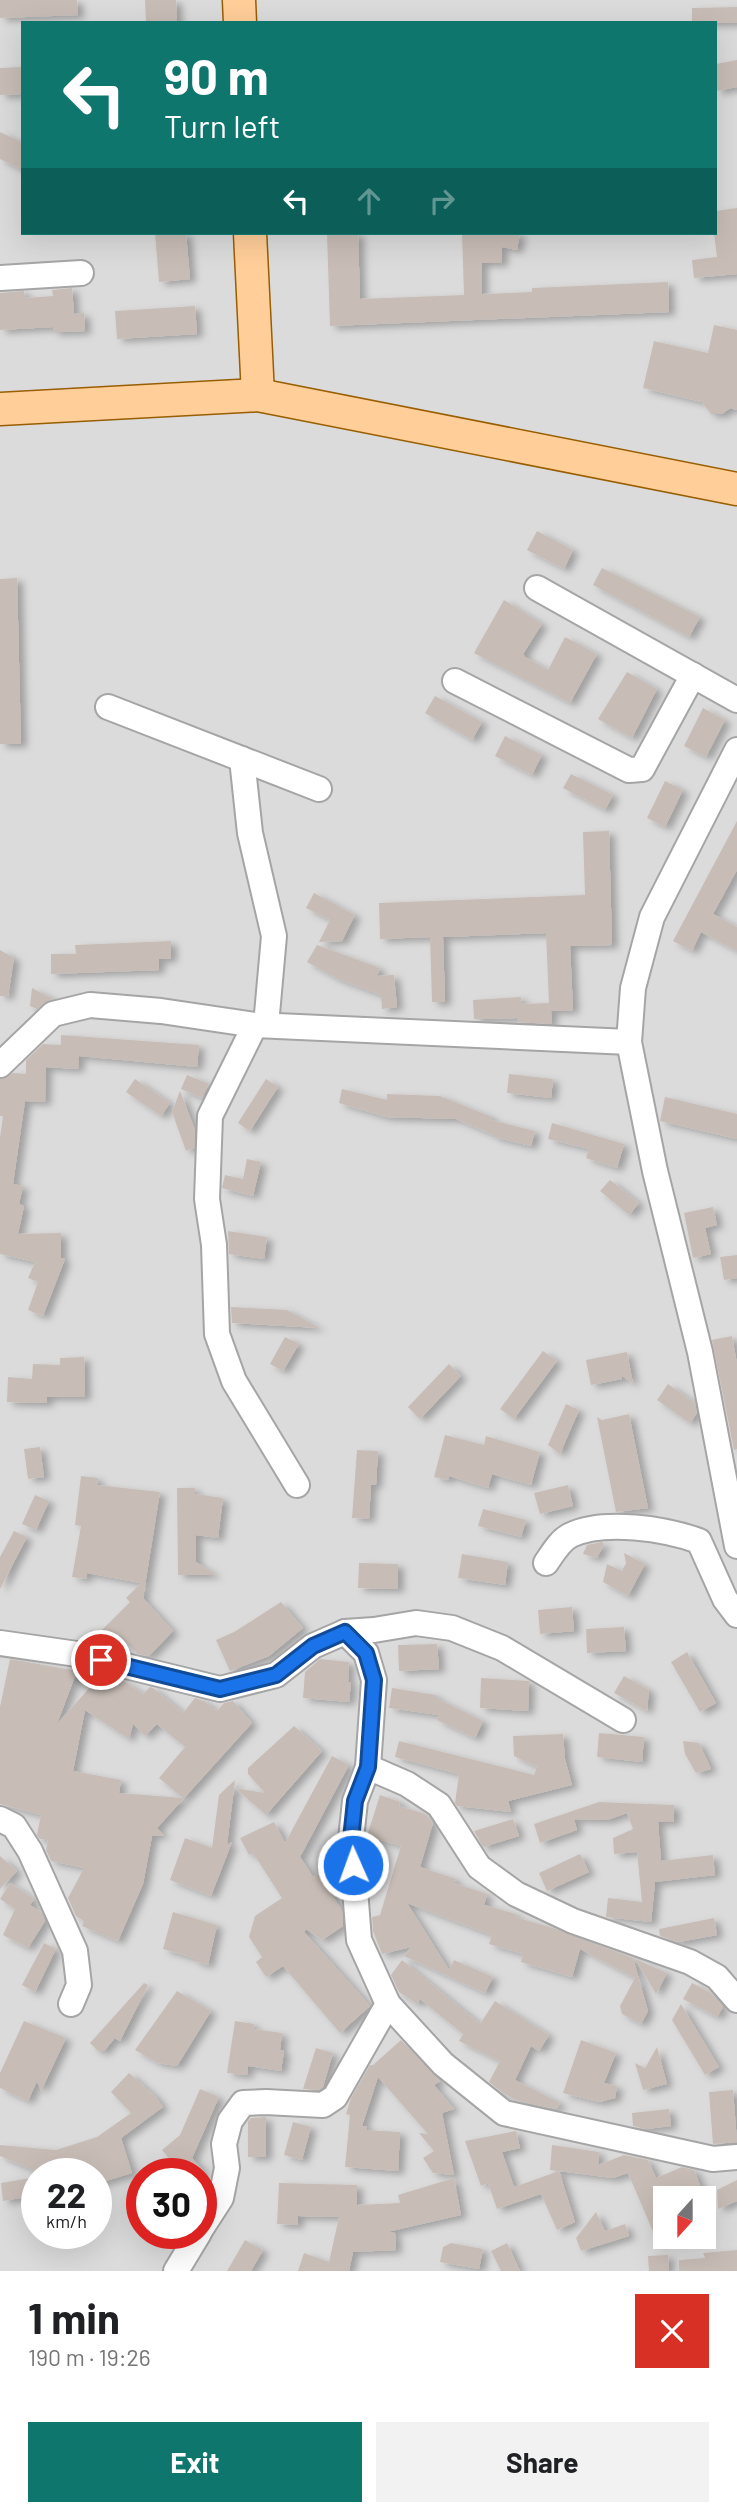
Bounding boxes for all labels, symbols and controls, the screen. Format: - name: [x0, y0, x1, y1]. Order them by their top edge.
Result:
- text: 90 m: [164, 46, 269, 105]
- icon: left: [49, 49, 140, 140]
- text: Turn left: [164, 106, 281, 144]
- icon: left: [277, 182, 315, 220]
- icon: ahead: [350, 182, 388, 220]
- icon: right: [423, 182, 461, 220]
- pin: [71, 1630, 131, 1690]
- icon: arrive: [82, 1641, 120, 1679]
- position arrow: [316, 1828, 390, 1902]
- speed limit sign: 30: [126, 2158, 217, 2249]
- text: 22: [47, 2173, 86, 2215]
- north arrow: [653, 2186, 716, 2249]
- map controls: [653, 2186, 716, 2249]
- text: km/h: [46, 2210, 87, 2232]
- text: 1 min: [28, 2292, 120, 2342]
- button: close: [635, 2294, 709, 2368]
- text: 190 m · 19:26: [28, 2343, 151, 2371]
- button: Exit: [28, 2422, 362, 2502]
- button: Share: [376, 2422, 709, 2502]

